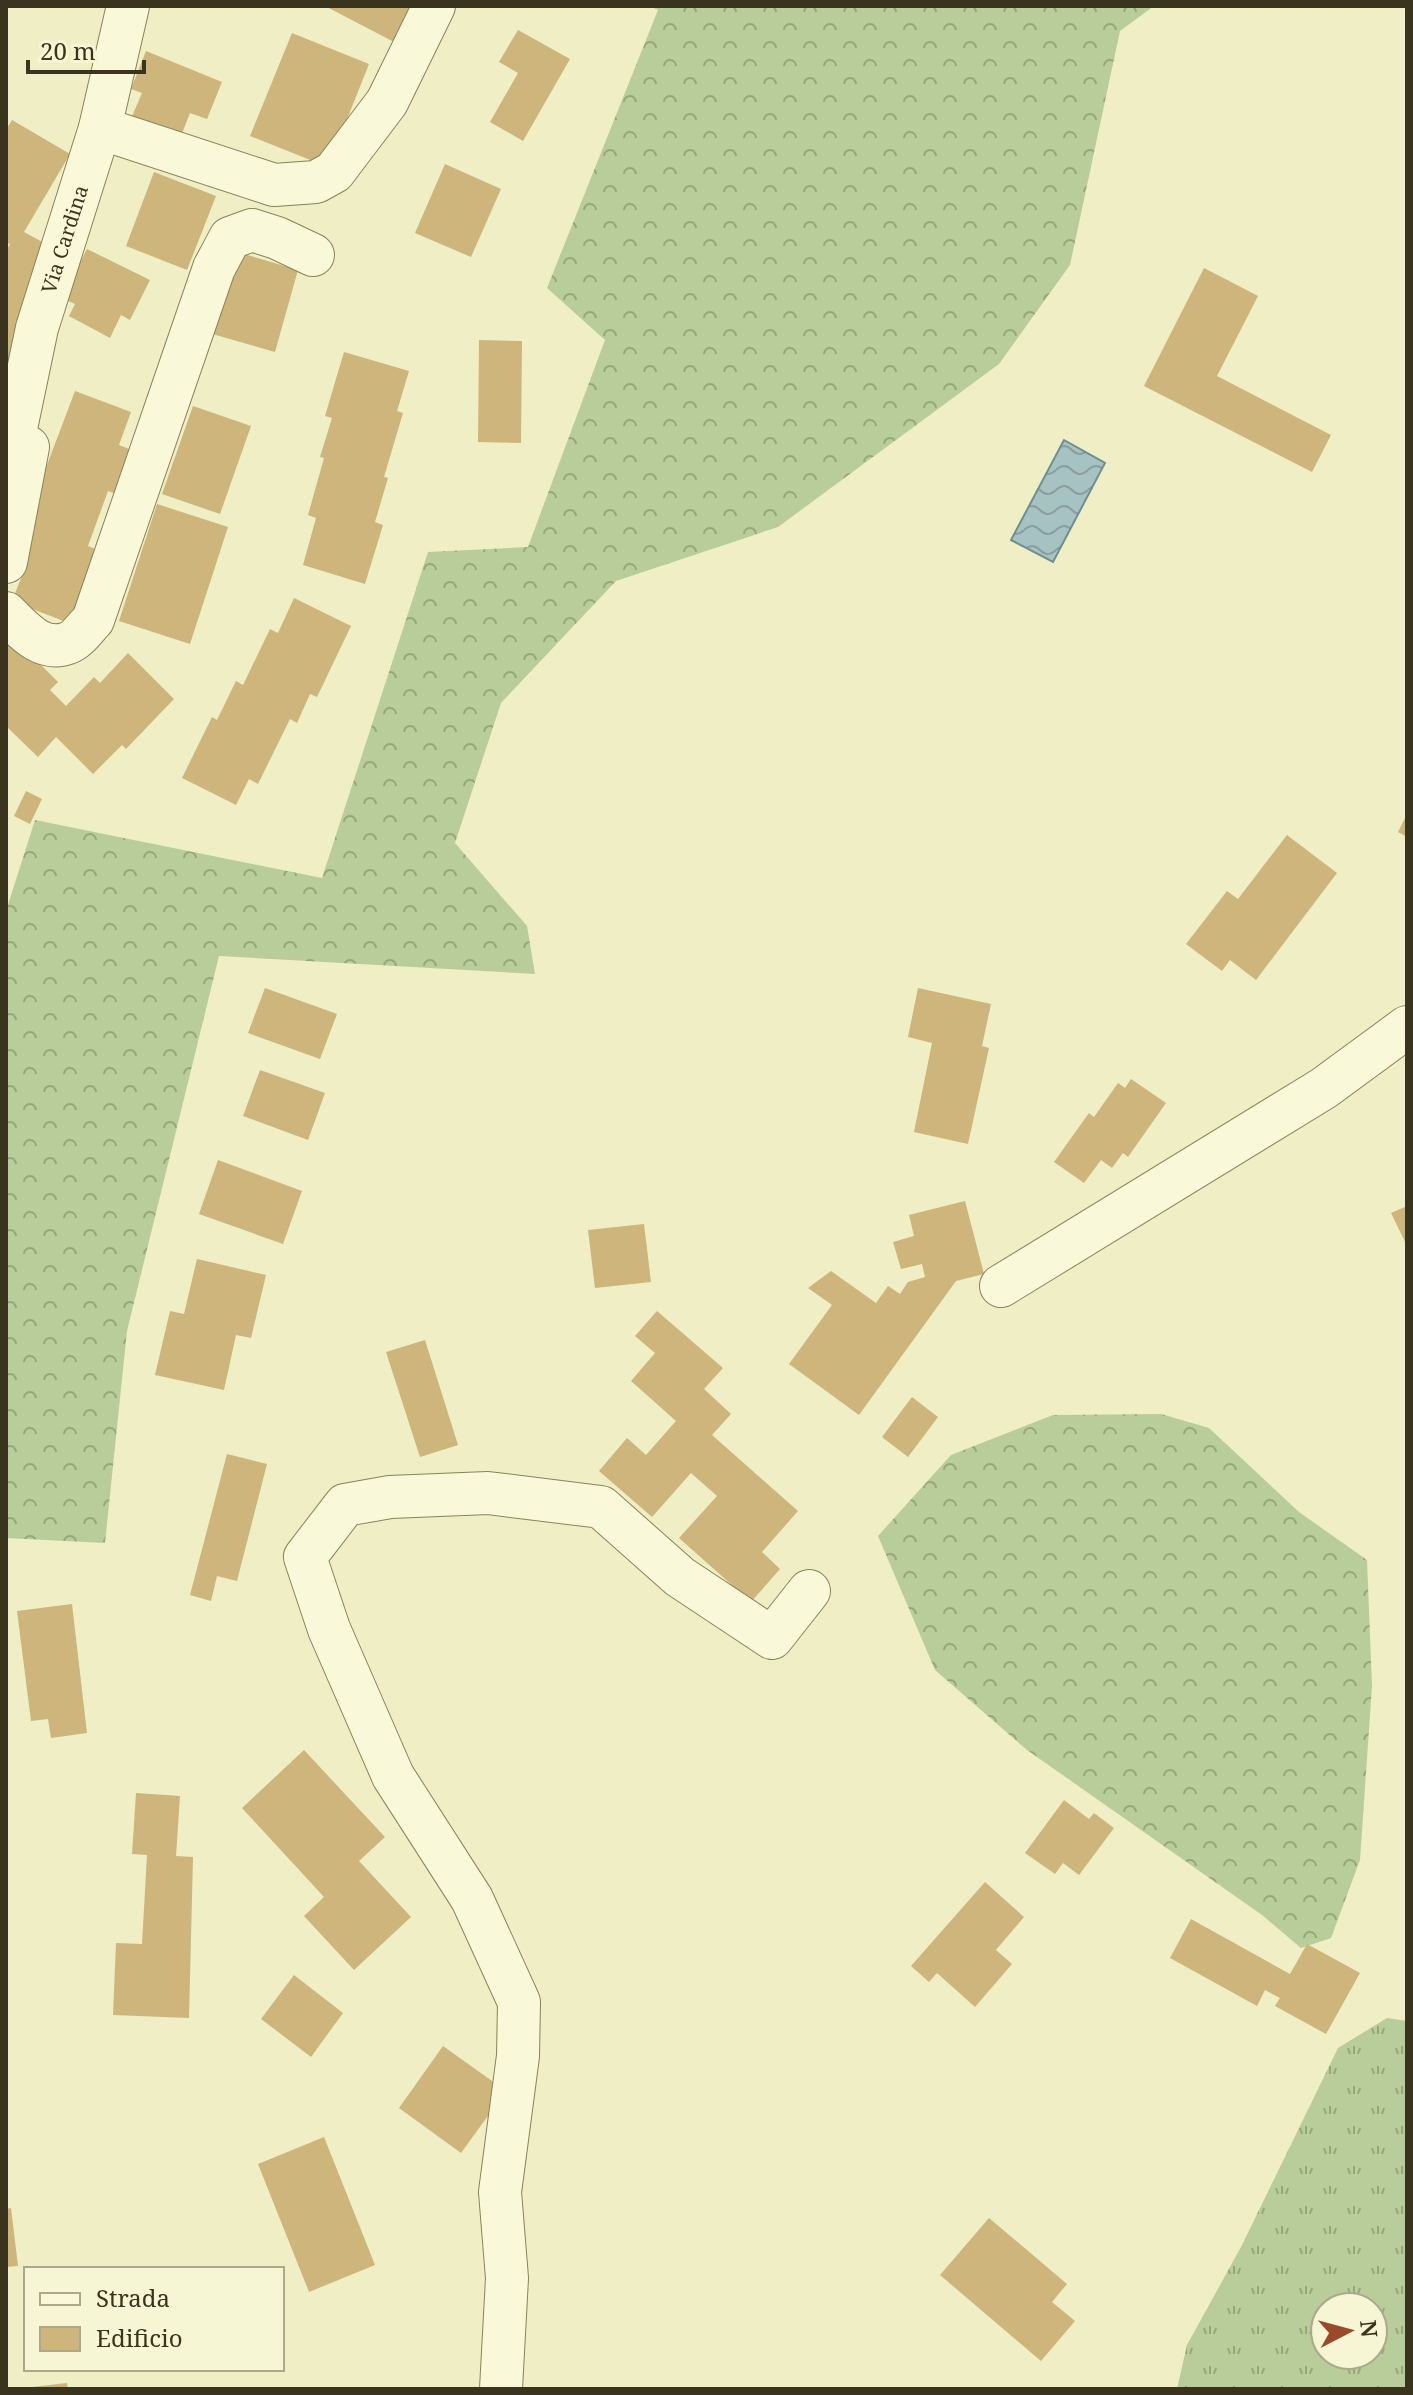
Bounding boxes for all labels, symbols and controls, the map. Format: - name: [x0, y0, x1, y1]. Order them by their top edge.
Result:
- scale bar: [28, 24, 144, 74]
- text: 20 m: [40, 34, 96, 67]
- street label: Via Cardina: [35, 182, 94, 297]
- legend: [24, 2267, 284, 2371]
- text: Strada: [96, 2281, 170, 2314]
- north arrow: [1309, 2291, 1389, 2371]
- text: N: [1354, 2319, 1386, 2339]
- text: Edificio: [96, 2321, 183, 2354]

